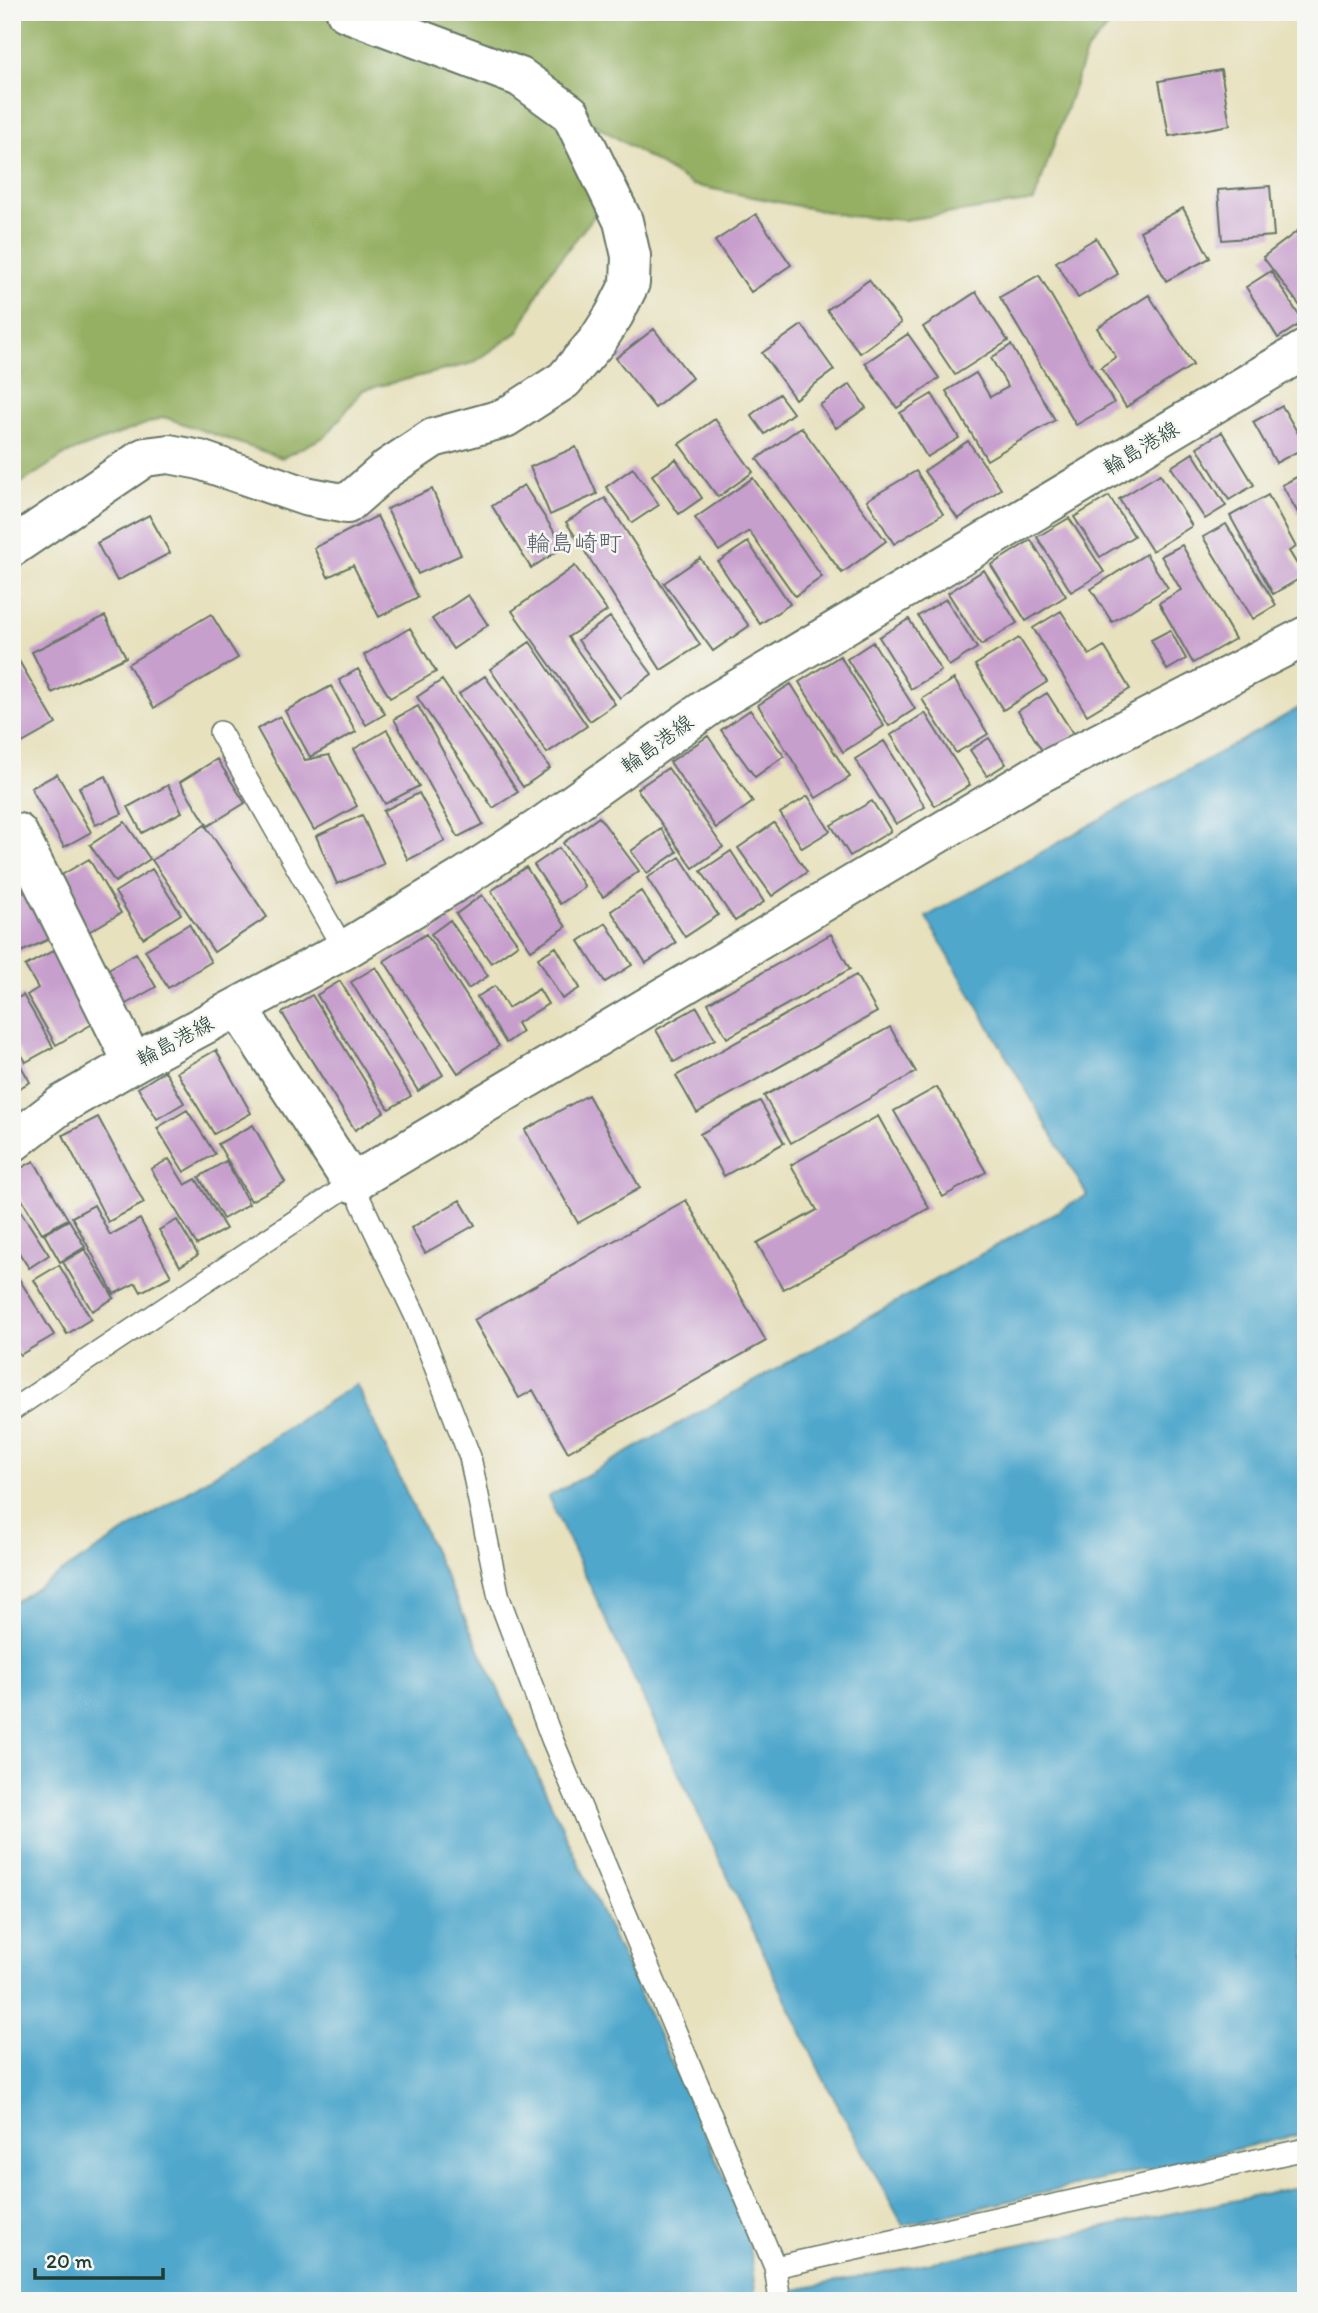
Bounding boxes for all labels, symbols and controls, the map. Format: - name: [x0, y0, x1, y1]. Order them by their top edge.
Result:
- street label: 輪島港線: [1098, 415, 1183, 480]
- district label: 輪島崎町: [526, 528, 622, 557]
- street label: 輪島港線: [615, 709, 698, 778]
- street label: 輪島港線: [132, 1010, 218, 1071]
- scale bar: [35, 2236, 163, 2280]
- text: 20 m: [46, 2248, 93, 2273]

